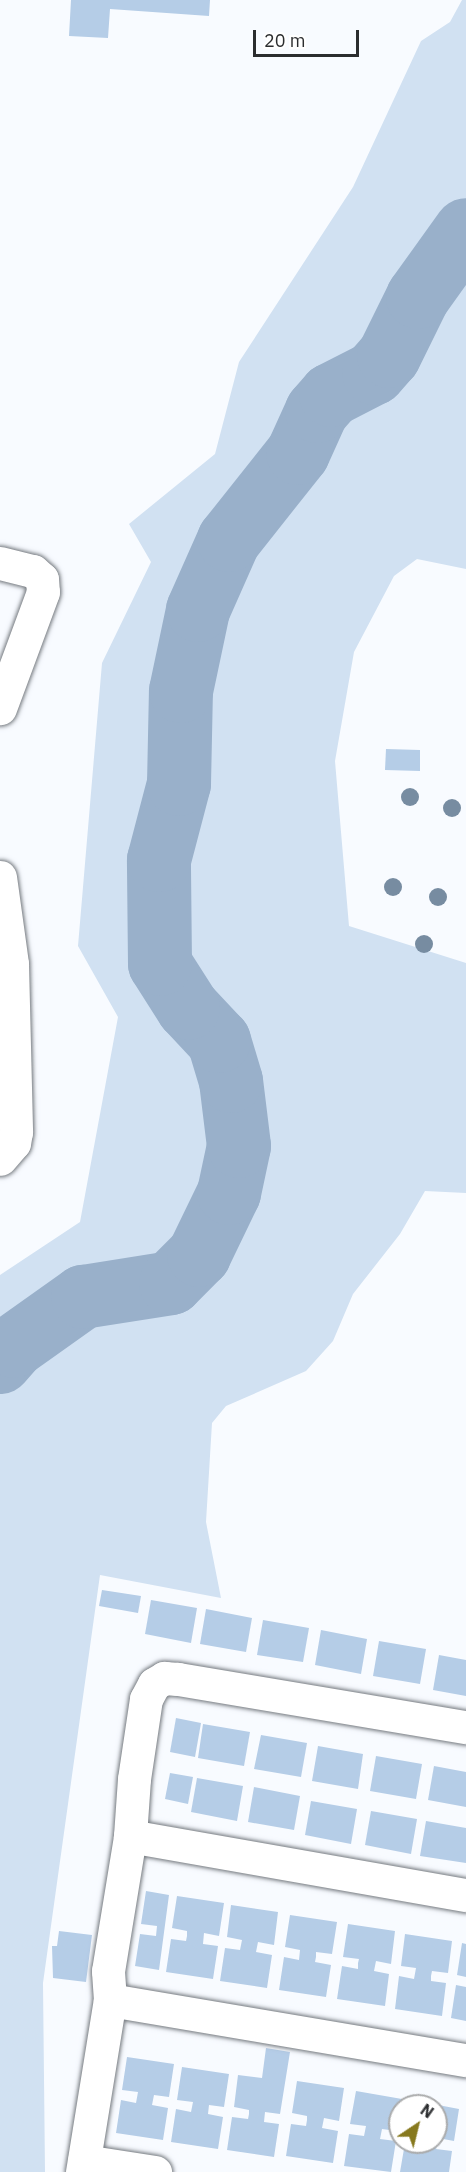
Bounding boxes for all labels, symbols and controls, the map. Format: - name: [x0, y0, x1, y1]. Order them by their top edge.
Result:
- scale bar: [256, 18, 362, 56]
- text: 20 m: [264, 29, 306, 52]
- north arrow: [388, 2094, 448, 2154]
- text: N: [417, 2099, 438, 2122]

